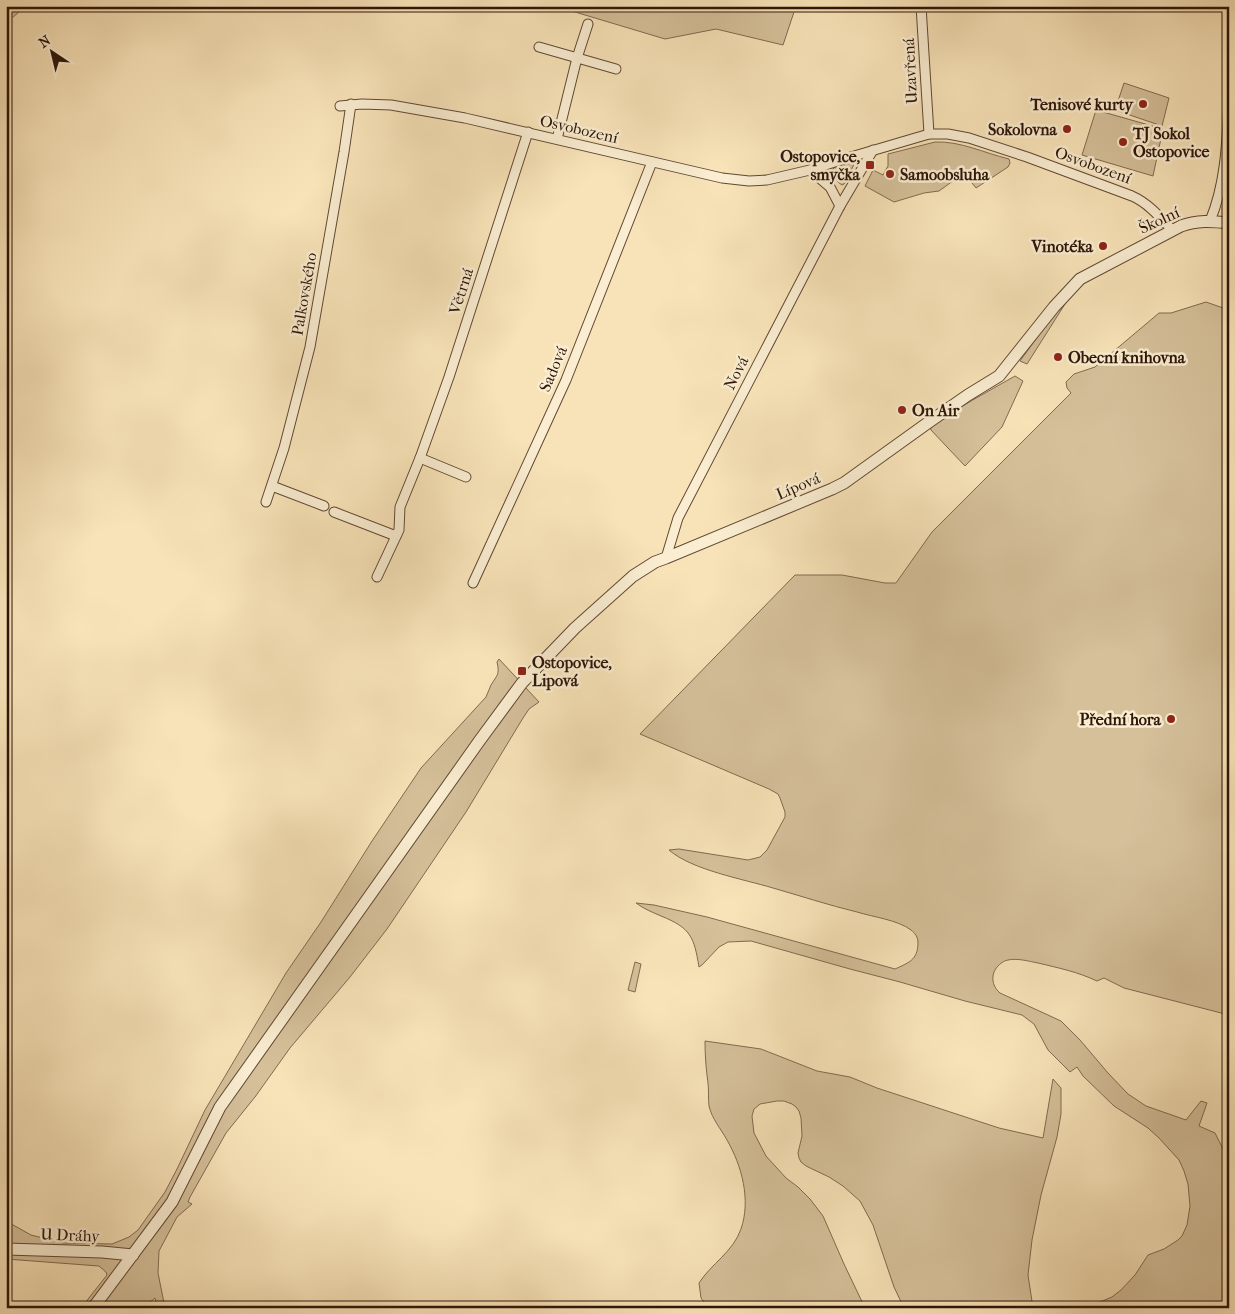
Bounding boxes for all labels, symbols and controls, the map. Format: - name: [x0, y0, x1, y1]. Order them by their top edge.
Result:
- north arrow: [28, 28, 78, 78]
- text: N: [36, 32, 54, 52]
- street label: Uzavřená: [899, 37, 921, 104]
- place label: Tenisové kurty: [1029, 95, 1134, 115]
- marker: Tenisové kurty: [1137, 98, 1149, 110]
- street label: Osvobození: [538, 111, 620, 147]
- place label: Sokolovna: [988, 120, 1058, 139]
- marker: Sokolovna: [1061, 123, 1073, 135]
- place label: TJ Sokol Ostopovice: [1132, 124, 1210, 162]
- marker: TJ Sokol Ostopovice: [1117, 136, 1129, 148]
- street label: Osvobození: [1052, 142, 1134, 188]
- place label: Ostopovice, smyčka: [780, 147, 861, 185]
- marker: Ostopovice, smyčka: [864, 159, 876, 171]
- place label: Samoobsluha: [900, 165, 990, 184]
- marker: Samoobsluha: [884, 168, 896, 180]
- street label: Školní: [1135, 201, 1183, 238]
- place label: Vinotéka: [1030, 237, 1094, 256]
- marker: Vinotéka: [1097, 240, 1109, 252]
- street label: Palkovského: [287, 251, 321, 337]
- street label: Větrná: [444, 265, 478, 317]
- street label: Sadová: [535, 343, 571, 395]
- place label: Obecní knihovna: [1068, 348, 1186, 367]
- marker: Obecní knihovna: [1052, 351, 1064, 363]
- street label: Nová: [720, 353, 753, 393]
- place label: On Air: [912, 401, 960, 420]
- marker: On Air: [896, 404, 908, 416]
- street label: Lípová: [773, 468, 823, 504]
- place label: Ostopovice, Lipová: [532, 653, 612, 691]
- marker: Ostopovice, Lipová: [516, 665, 528, 677]
- place label: Přední hora: [1079, 710, 1162, 729]
- marker: Přední hora: [1165, 713, 1177, 725]
- street label: U Dráhy: [40, 1224, 100, 1246]

